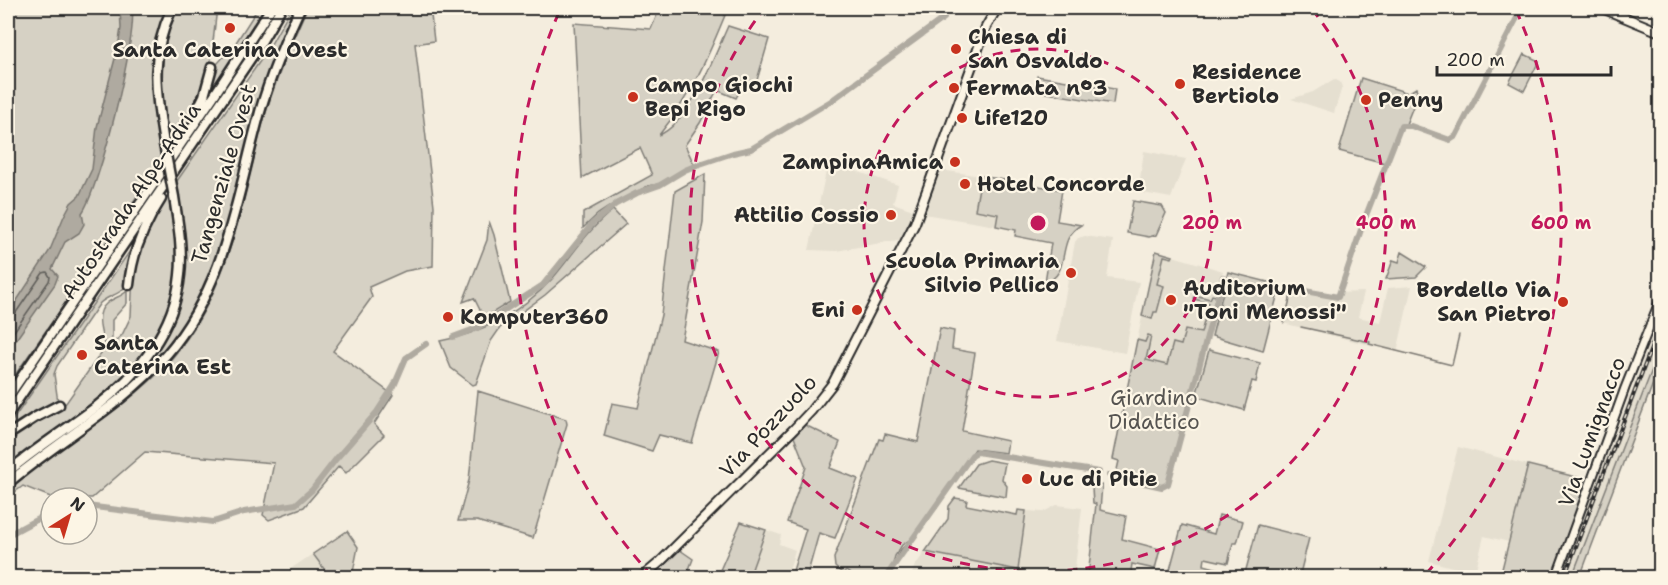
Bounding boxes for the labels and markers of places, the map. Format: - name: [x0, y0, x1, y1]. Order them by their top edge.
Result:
- marker: Santa Caterina Ovest: [223, 21, 237, 35]
- place label: Chiesa di San Osvaldo: [968, 23, 1103, 75]
- place label: Santa Caterina Ovest: [112, 36, 348, 64]
- marker: Chiesa di San Osvaldo: [949, 42, 963, 56]
- place label: Residence Bertiolo: [1192, 58, 1302, 110]
- place label: Campo Giochi Bepi Rigo: [645, 71, 793, 123]
- place label: Fermata n°3: [966, 74, 1107, 102]
- marker: Residence Bertiolo: [1173, 77, 1187, 91]
- marker: Fermata n°3: [947, 81, 961, 95]
- place label: Penny: [1378, 86, 1443, 114]
- marker: Campo Giochi Bepi Rigo: [626, 90, 640, 104]
- marker: Penny: [1359, 93, 1373, 107]
- place label: Life120: [974, 104, 1048, 132]
- marker: Life120: [955, 111, 969, 125]
- place label: ZampinaAmica: [782, 148, 944, 176]
- marker: ZampinaAmica: [948, 155, 962, 169]
- place label: Hotel Concorde: [977, 170, 1145, 198]
- marker: Hotel Concorde: [958, 177, 972, 191]
- place label: Attilio Cossio: [734, 201, 879, 229]
- marker: Attilio Cossio: [884, 208, 898, 222]
- centre of rings: [1028, 213, 1048, 233]
- place label: Scuola Primaria Silvio Pellico: [885, 247, 1060, 299]
- marker: Scuola Primaria Silvio Pellico: [1064, 266, 1078, 280]
- place label: Auditorium "Toni Menossi": [1183, 274, 1347, 326]
- place label: Bordello Via San Pietro: [1417, 276, 1552, 328]
- marker: Auditorium "Toni Menossi": [1164, 293, 1178, 307]
- marker: Bordello Via San Pietro: [1556, 295, 1570, 309]
- place label: Eni: [811, 296, 845, 324]
- place label: Komputer360: [460, 303, 609, 331]
- marker: Eni: [850, 303, 864, 317]
- marker: Komputer360: [441, 310, 455, 324]
- place label: Santa Caterina Est: [94, 329, 231, 381]
- marker: Santa Caterina Est: [75, 348, 89, 362]
- place label: Luc di Pitie: [1039, 465, 1158, 493]
- marker: Luc di Pitie: [1020, 472, 1034, 486]

